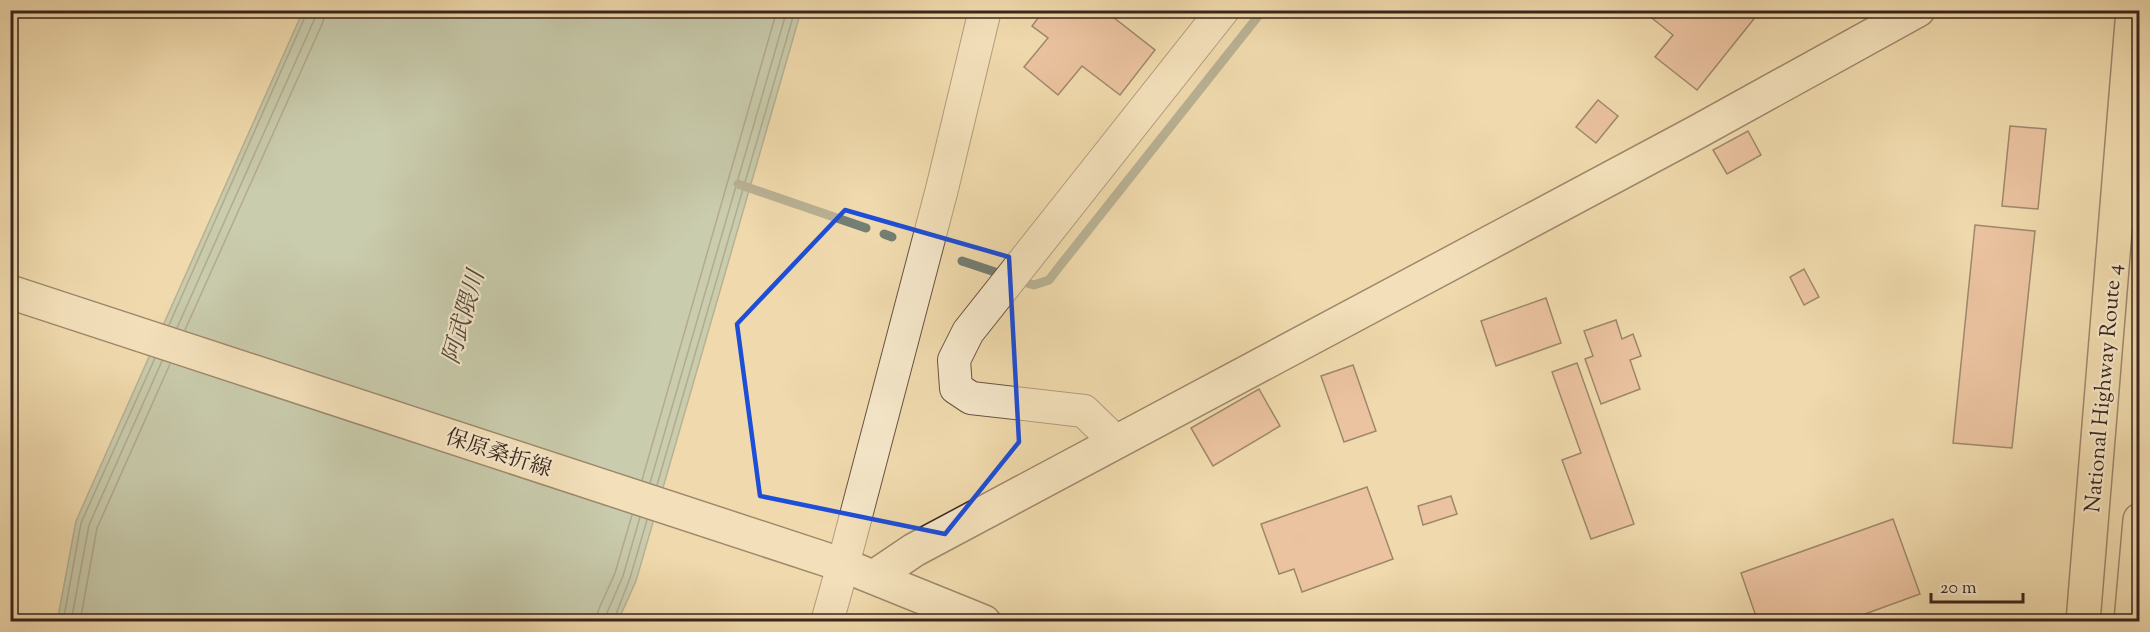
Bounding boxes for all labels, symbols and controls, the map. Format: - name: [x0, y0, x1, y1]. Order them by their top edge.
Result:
- street label: National Highway Route 4: [2078, 263, 2132, 514]
- water label: 阿武隈川: [435, 264, 495, 368]
- street label: 保原桑折線: [441, 423, 555, 487]
- scale bar: [1931, 566, 2022, 604]
- text: 20 m: [1940, 576, 1977, 602]

